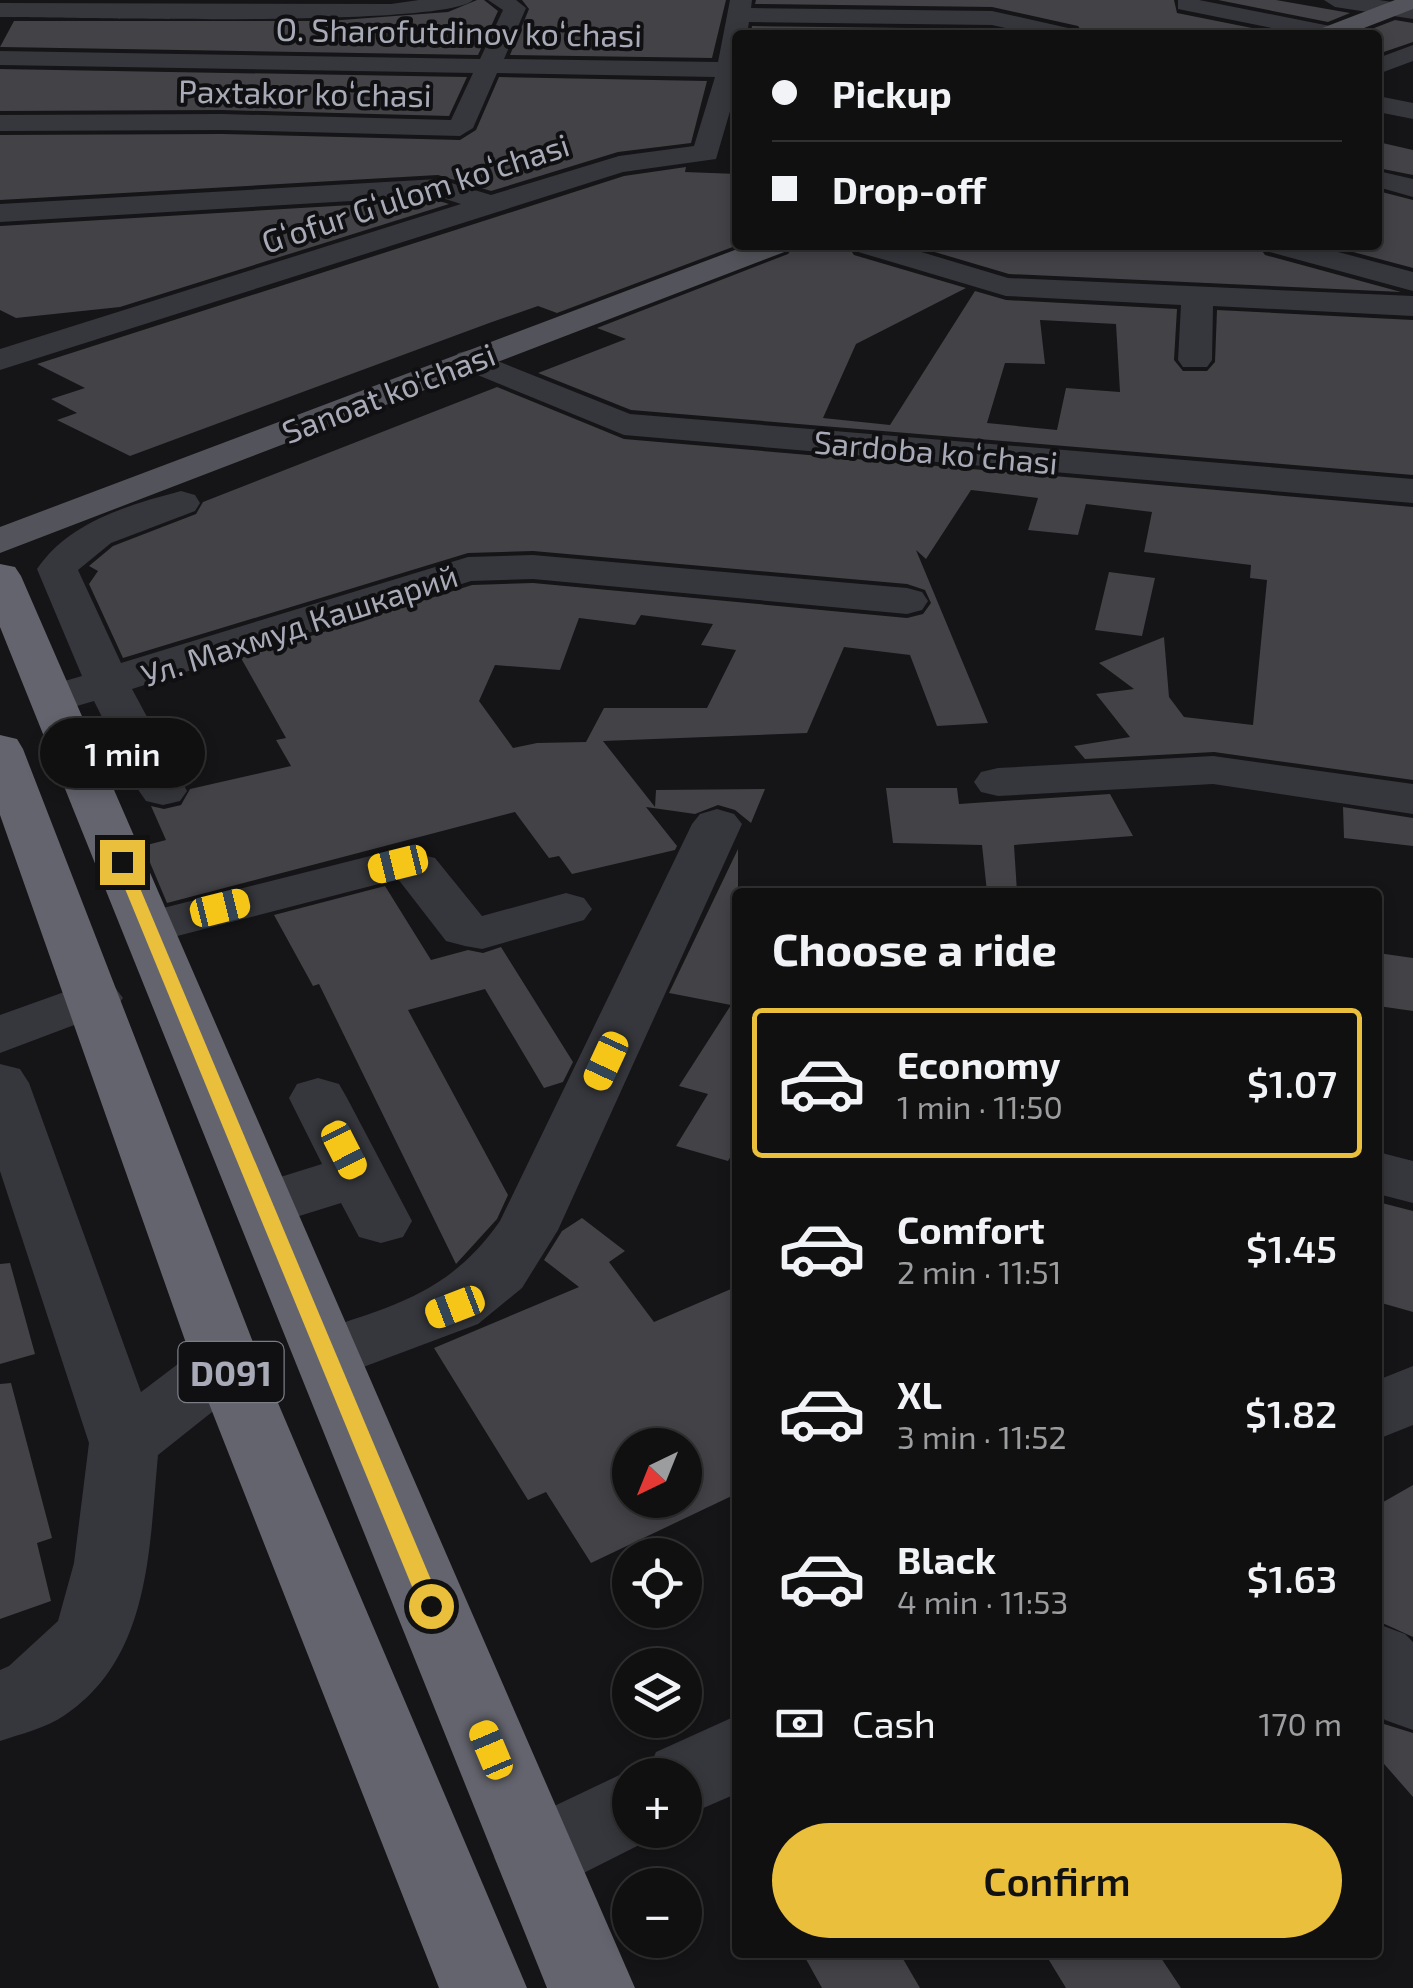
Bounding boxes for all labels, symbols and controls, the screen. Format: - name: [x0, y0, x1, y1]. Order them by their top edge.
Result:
- street label: O. Sharofutdinov koʻchasi: [275, 9, 643, 53]
- text: Pickup: [832, 70, 952, 116]
- street label: Paxtakor koʻchasi: [178, 71, 432, 113]
- street label: Gʻofur Gʻulom koʻchasi: [256, 124, 574, 260]
- text: Drop-off: [832, 166, 986, 212]
- street label: Sanoat ko'chasi: [276, 334, 500, 450]
- street label: Sardoba koʻchasi: [812, 421, 1060, 481]
- street label: Ул. Махмуд Кашкарий: [136, 555, 462, 694]
- callout: 1 min: [39, 717, 204, 787]
- text: 1 min: [85, 734, 160, 772]
- route end: [100, 840, 145, 885]
- car: [365, 842, 431, 886]
- car: [187, 886, 253, 930]
- text: Choose a ride: [772, 921, 1057, 975]
- car: [580, 1027, 632, 1095]
- icon: car: [777, 1038, 867, 1128]
- text: Economy: [897, 1041, 1061, 1087]
- text: $1.07: [1247, 1060, 1337, 1106]
- text: 1 min · 11:50: [897, 1087, 1063, 1125]
- car: [317, 1116, 371, 1184]
- icon: car: [777, 1203, 867, 1293]
- text: Comfort: [897, 1206, 1045, 1252]
- text: $1.45: [1246, 1225, 1337, 1271]
- text: 2 min · 11:51: [897, 1252, 1061, 1290]
- car: [422, 1282, 488, 1332]
- road number: D091: [178, 1342, 284, 1402]
- icon: car: [777, 1368, 867, 1458]
- text: XL: [897, 1371, 942, 1417]
- text: $1.82: [1245, 1390, 1337, 1436]
- text: 3 min · 11:52: [897, 1417, 1066, 1455]
- north arrow: [612, 1428, 702, 1518]
- map controls: [612, 1428, 702, 1958]
- icon: car: [777, 1533, 867, 1623]
- text: Black: [897, 1536, 996, 1582]
- button: locate: [612, 1538, 702, 1628]
- text: $1.63: [1247, 1555, 1337, 1601]
- text: 4 min · 11:53: [897, 1582, 1068, 1620]
- route start: [409, 1584, 454, 1629]
- button: layers: [612, 1648, 702, 1738]
- icon: cash: [772, 1696, 827, 1751]
- text: Cash: [852, 1700, 936, 1746]
- text: 170 m: [1258, 1704, 1342, 1742]
- car: [465, 1717, 517, 1783]
- button: +: [612, 1758, 702, 1848]
- button: Confirm: [772, 1823, 1342, 1938]
- button: −: [612, 1868, 702, 1958]

